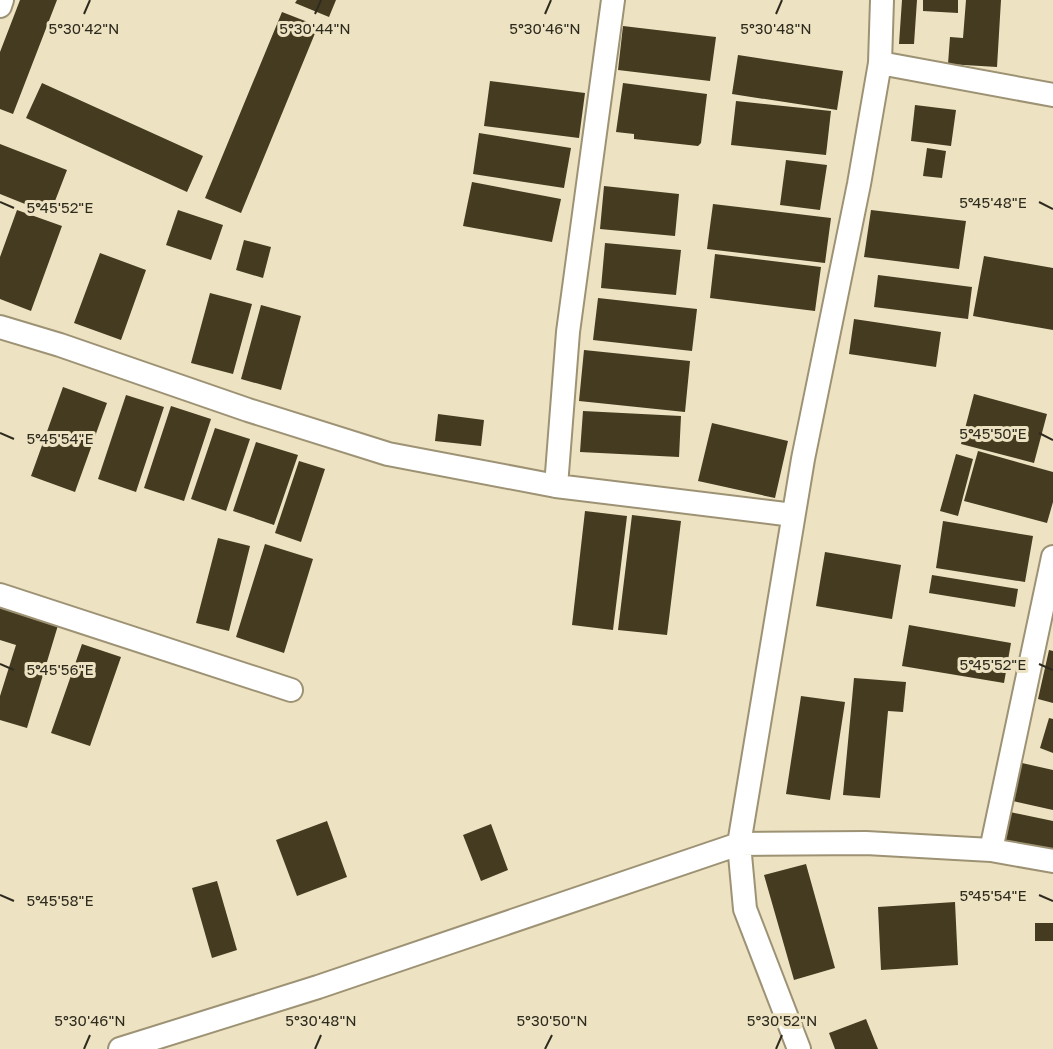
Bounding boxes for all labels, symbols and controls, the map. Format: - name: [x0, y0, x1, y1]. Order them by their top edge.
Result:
- text: 5°30'42"N: [48, 19, 120, 37]
- text: 5°30'44"N: [279, 19, 351, 37]
- text: 5°30'46"N: [509, 19, 581, 37]
- text: 5°30'48"N: [740, 19, 812, 37]
- text: 5°45'48"E: [959, 193, 1027, 211]
- text: 5°45'52"E: [27, 198, 93, 216]
- text: 5°45'50"E: [959, 424, 1027, 442]
- text: 5°45'54"E: [26, 429, 94, 447]
- text: 5°45'52"E: [960, 655, 1026, 673]
- text: 5°45'56"E: [26, 660, 94, 678]
- text: 5°45'54"E: [959, 886, 1027, 904]
- text: 5°45'58"E: [26, 891, 94, 909]
- text: 5°30'46"N: [54, 1011, 126, 1029]
- text: 5°30'48"N: [285, 1011, 357, 1029]
- text: 5°30'50"N: [516, 1011, 588, 1029]
- text: 5°30'52"N: [747, 1011, 817, 1029]

